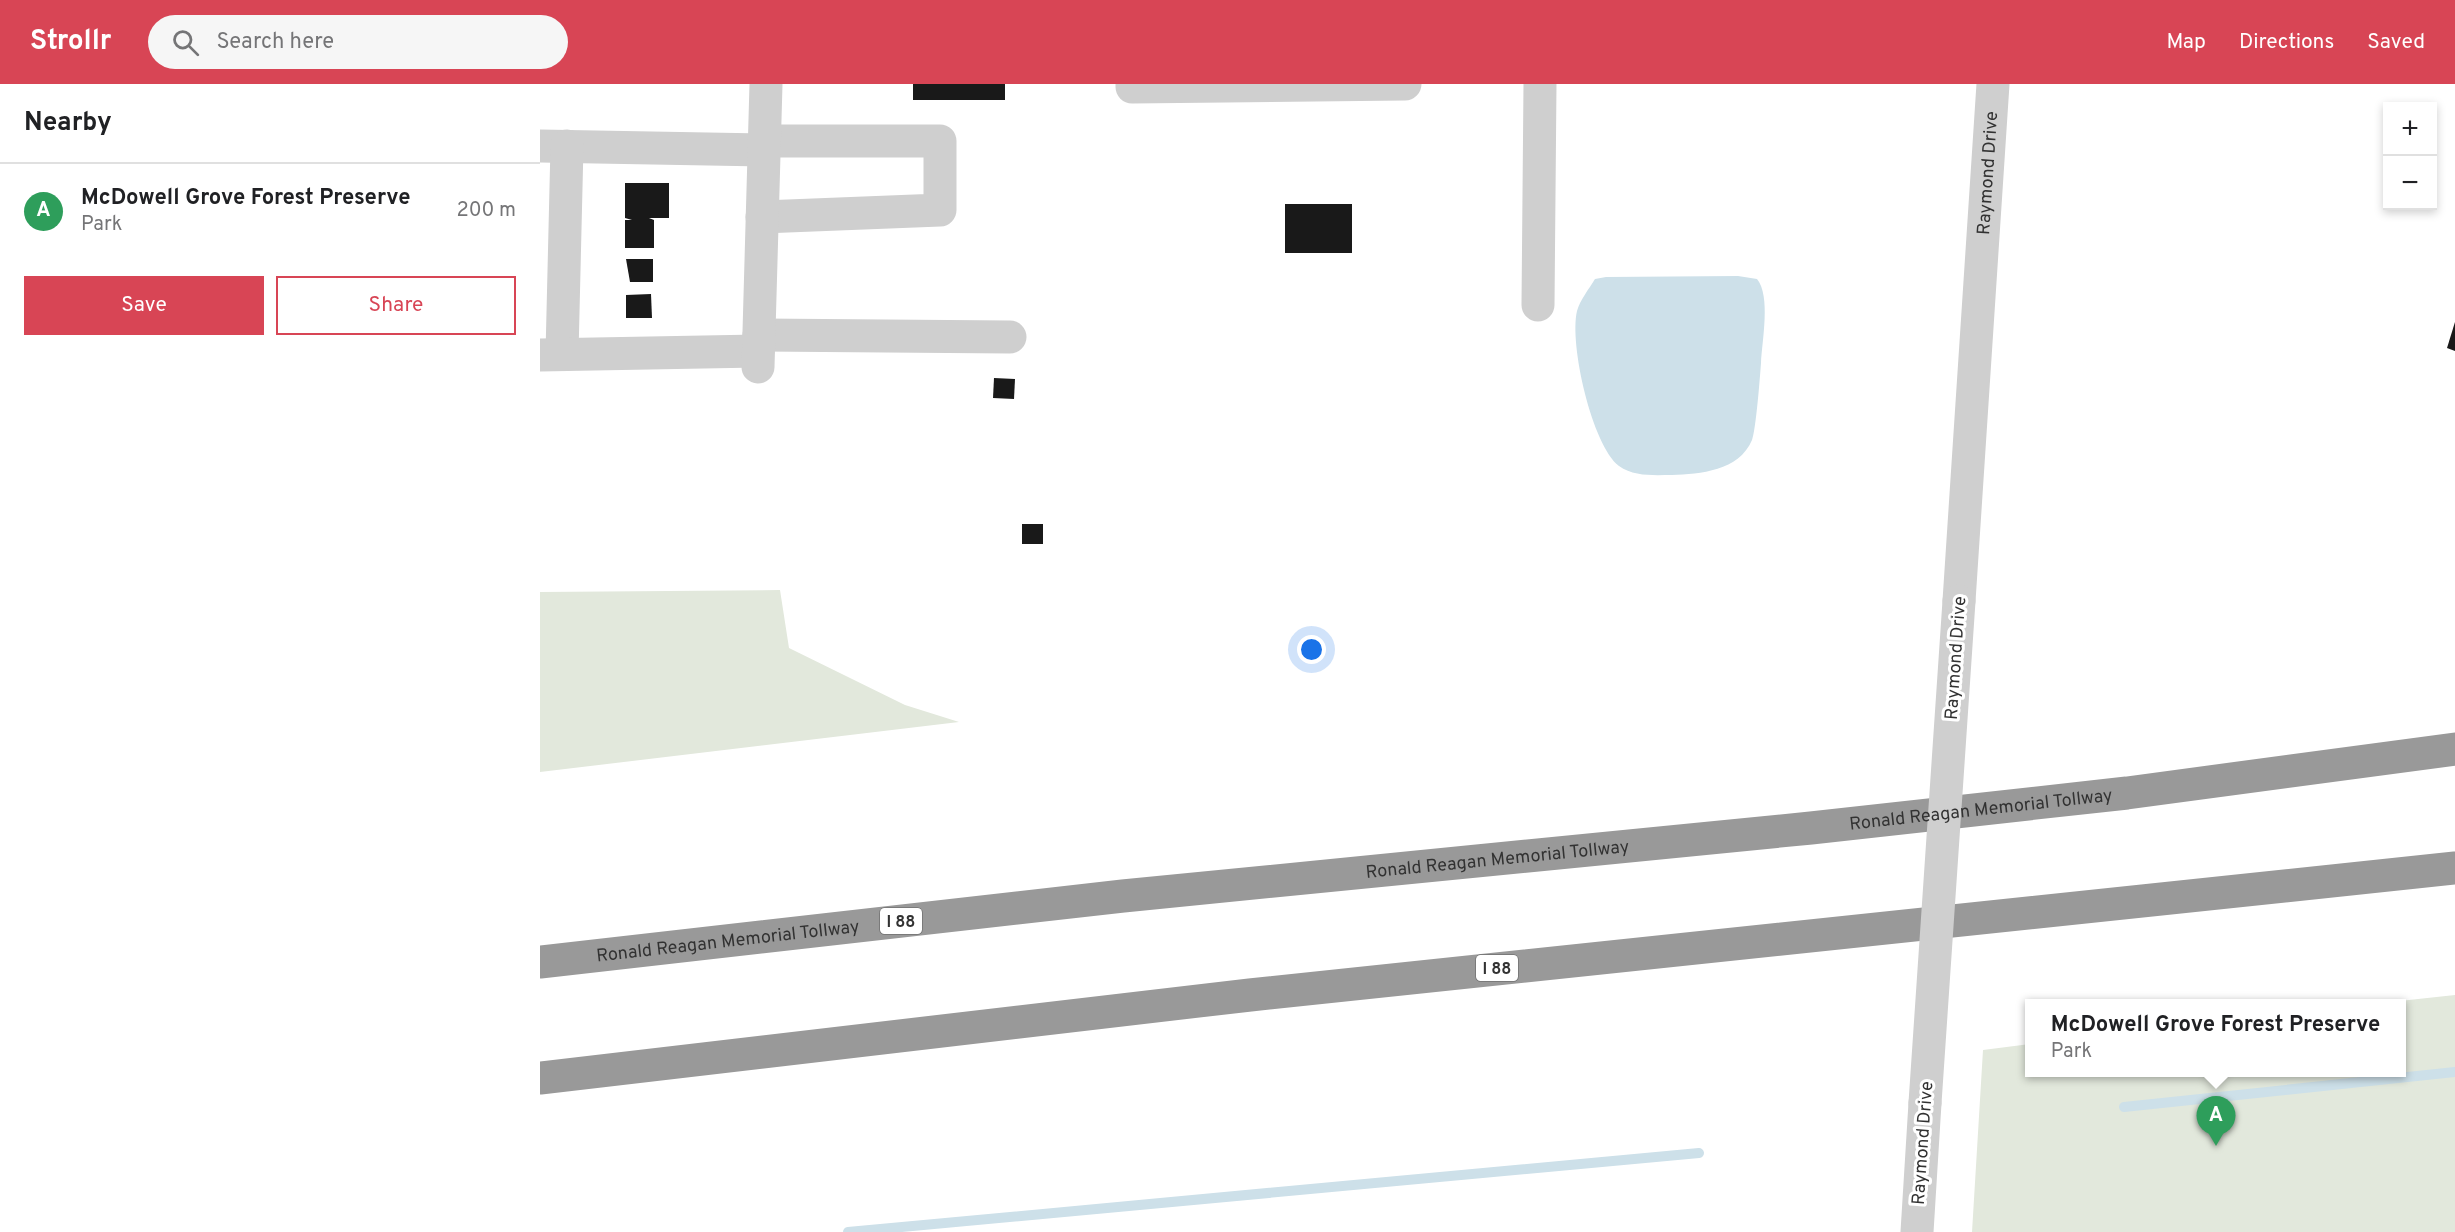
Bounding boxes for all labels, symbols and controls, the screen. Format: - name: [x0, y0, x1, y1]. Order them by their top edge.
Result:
- search box: [148, 15, 568, 69]
- text: Strollr: [30, 24, 112, 60]
- icon: search: [169, 26, 202, 59]
- text: Search here: [217, 29, 334, 56]
- text: Map: [2166, 29, 2206, 56]
- text: Directions: [2239, 29, 2334, 56]
- text: Saved: [2367, 29, 2425, 56]
- map controls: [2383, 102, 2437, 210]
- button: +: [2383, 102, 2437, 156]
- text: Nearby: [24, 107, 112, 140]
- street label: Raymond Drive: [1973, 110, 2004, 236]
- button: −: [2383, 156, 2437, 210]
- text: McDowell Grove Forest Preserve: [81, 185, 411, 212]
- text: A: [36, 198, 51, 224]
- text: 200 m: [457, 198, 516, 224]
- text: Park: [81, 212, 122, 238]
- button: Save: [24, 276, 264, 335]
- button: Share: [276, 276, 516, 335]
- street label: Raymond Drive: [1941, 596, 1972, 721]
- your location: [1297, 635, 1326, 664]
- street label: Ronald Reagan Memorial Tollway: [1848, 785, 2114, 837]
- street label: Ronald Reagan Memorial Tollway: [1365, 836, 1630, 885]
- road number: I 88: [880, 908, 922, 934]
- street label: Ronald Reagan Memorial Tollway: [595, 916, 861, 969]
- road number: I 88: [1476, 955, 1518, 981]
- popup: [2025, 999, 2406, 1077]
- text: McDowell Grove Forest Preserve: [2051, 1012, 2380, 1039]
- text: Park: [2051, 1039, 2092, 1065]
- street label: Raymond Drive: [1908, 1081, 1939, 1206]
- pin: A: [2196, 1096, 2236, 1146]

